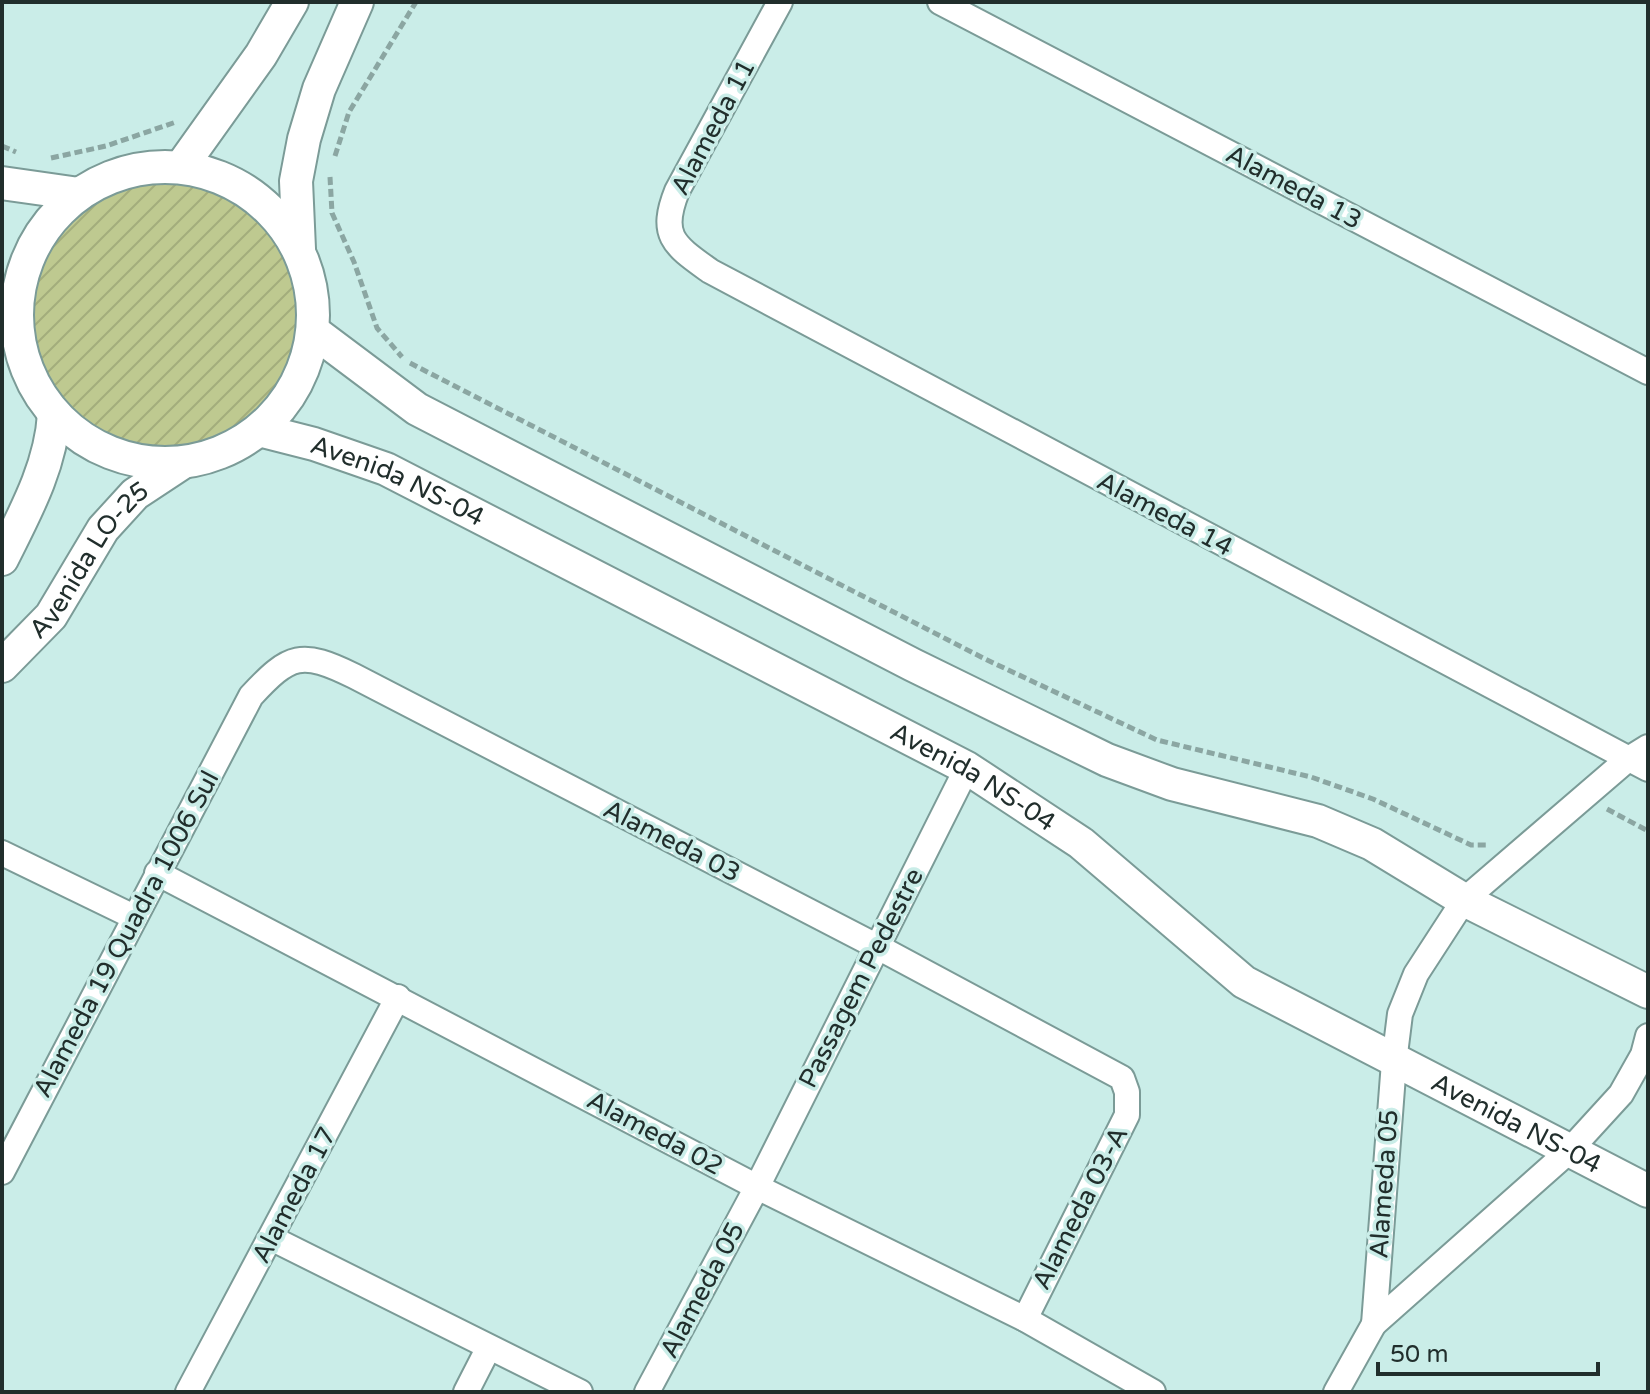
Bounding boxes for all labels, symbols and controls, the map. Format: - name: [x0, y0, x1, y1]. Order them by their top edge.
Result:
- street label: Alameda 11: [664, 54, 762, 200]
- street label: Alameda 13: [1221, 138, 1367, 236]
- street label: Avenida NS-04: [307, 429, 490, 532]
- street label: Alameda 14: [1092, 465, 1238, 563]
- street label: Avenida LO-25: [22, 474, 154, 645]
- street label: Avenida NS-04: [885, 716, 1062, 838]
- street label: Alameda 19 Quadra 1006 Sul: [27, 765, 225, 1103]
- street label: Alameda 03: [598, 793, 746, 889]
- street label: Passagem Pedestre: [792, 863, 930, 1093]
- street label: Avenida NS-04: [1426, 1066, 1607, 1180]
- street label: Alameda 02: [582, 1084, 728, 1182]
- street label: Alameda 05: [1363, 1108, 1405, 1260]
- street label: Alameda 03-A: [1026, 1121, 1134, 1295]
- street label: Alameda 17: [245, 1122, 343, 1268]
- street label: Alameda 05: [653, 1217, 751, 1363]
- scale bar: [1378, 1326, 1598, 1376]
- text: 50 m: [1390, 1340, 1448, 1369]

